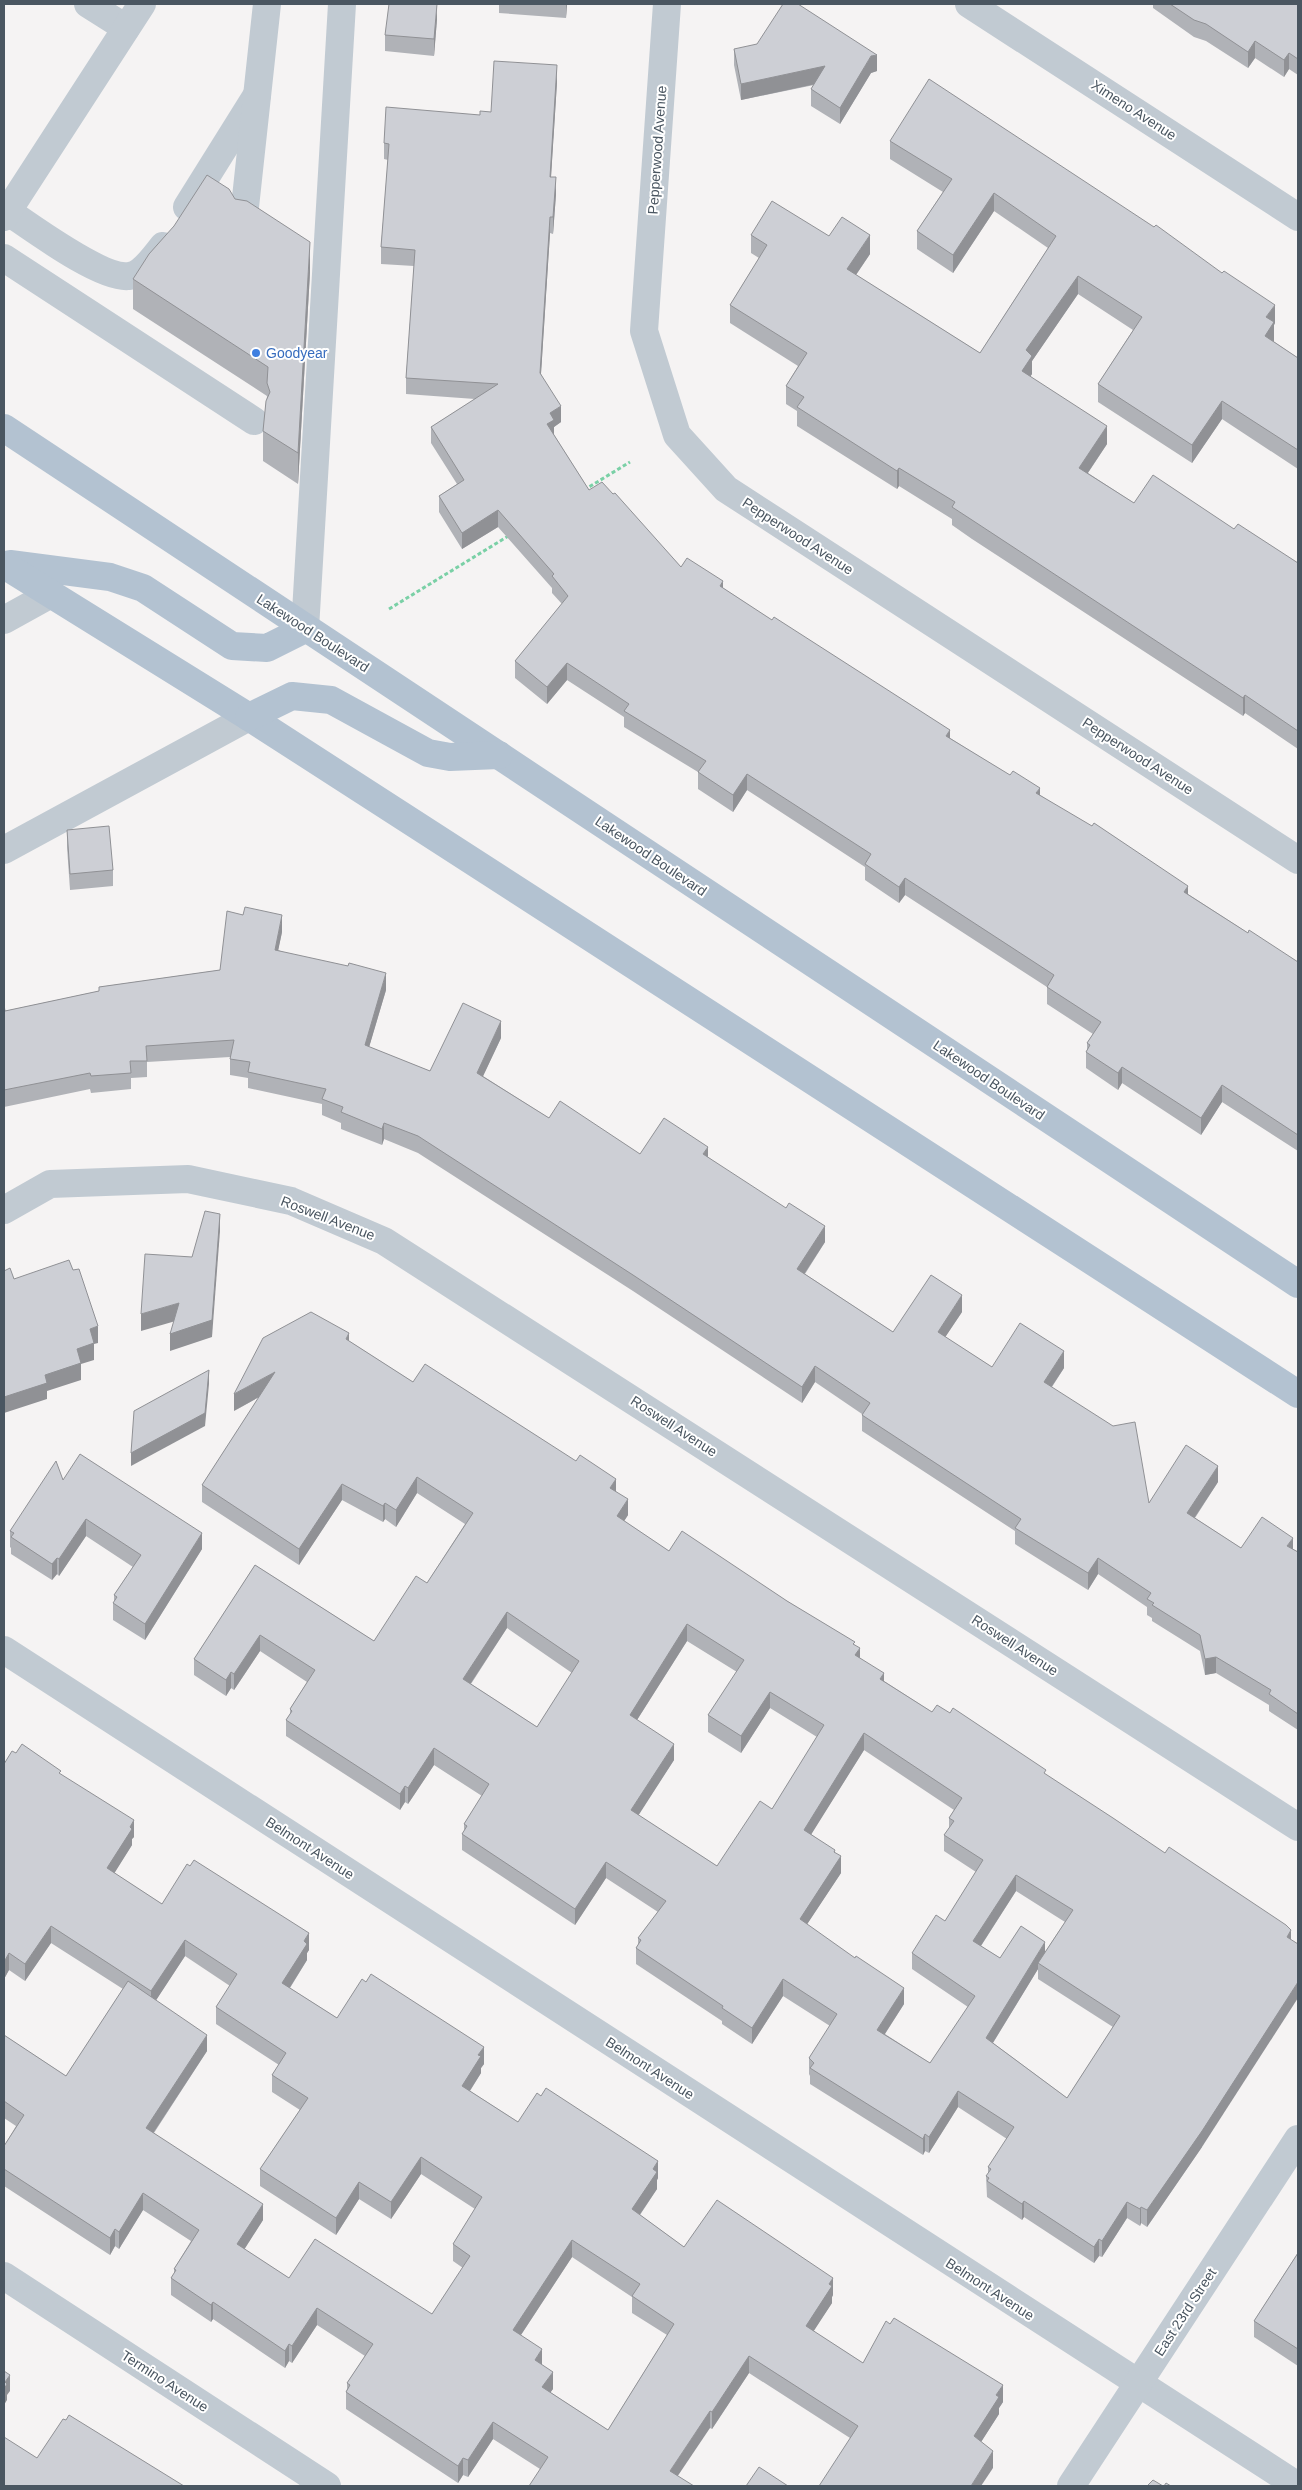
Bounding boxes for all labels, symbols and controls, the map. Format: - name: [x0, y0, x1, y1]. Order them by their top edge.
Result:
- street label: Ximeno Avenue: [1089, 77, 1180, 143]
- street label: Pepperwood Avenue: [645, 85, 669, 215]
- place label: Goodyear: [266, 345, 328, 361]
- marker: Goodyear: [250, 347, 262, 359]
- street label: Pepperwood Avenue: [740, 494, 857, 578]
- street label: Lakewood Boulevard: [254, 591, 372, 675]
- street label: Pepperwood Avenue: [1080, 714, 1197, 798]
- street label: Lakewood Boulevard: [592, 813, 710, 899]
- street label: Lakewood Boulevard: [930, 1037, 1048, 1123]
- street label: Roswell Avenue: [279, 1193, 377, 1243]
- street label: Roswell Avenue: [628, 1392, 720, 1460]
- street label: Roswell Avenue: [969, 1611, 1061, 1679]
- street label: Belmont Avenue: [263, 1814, 357, 1883]
- street label: Belmont Avenue: [603, 2034, 697, 2103]
- street label: Belmont Avenue: [943, 2255, 1037, 2324]
- street label: East 23rd Street: [1151, 2265, 1219, 2359]
- street label: Termino Avenue: [119, 2347, 212, 2415]

